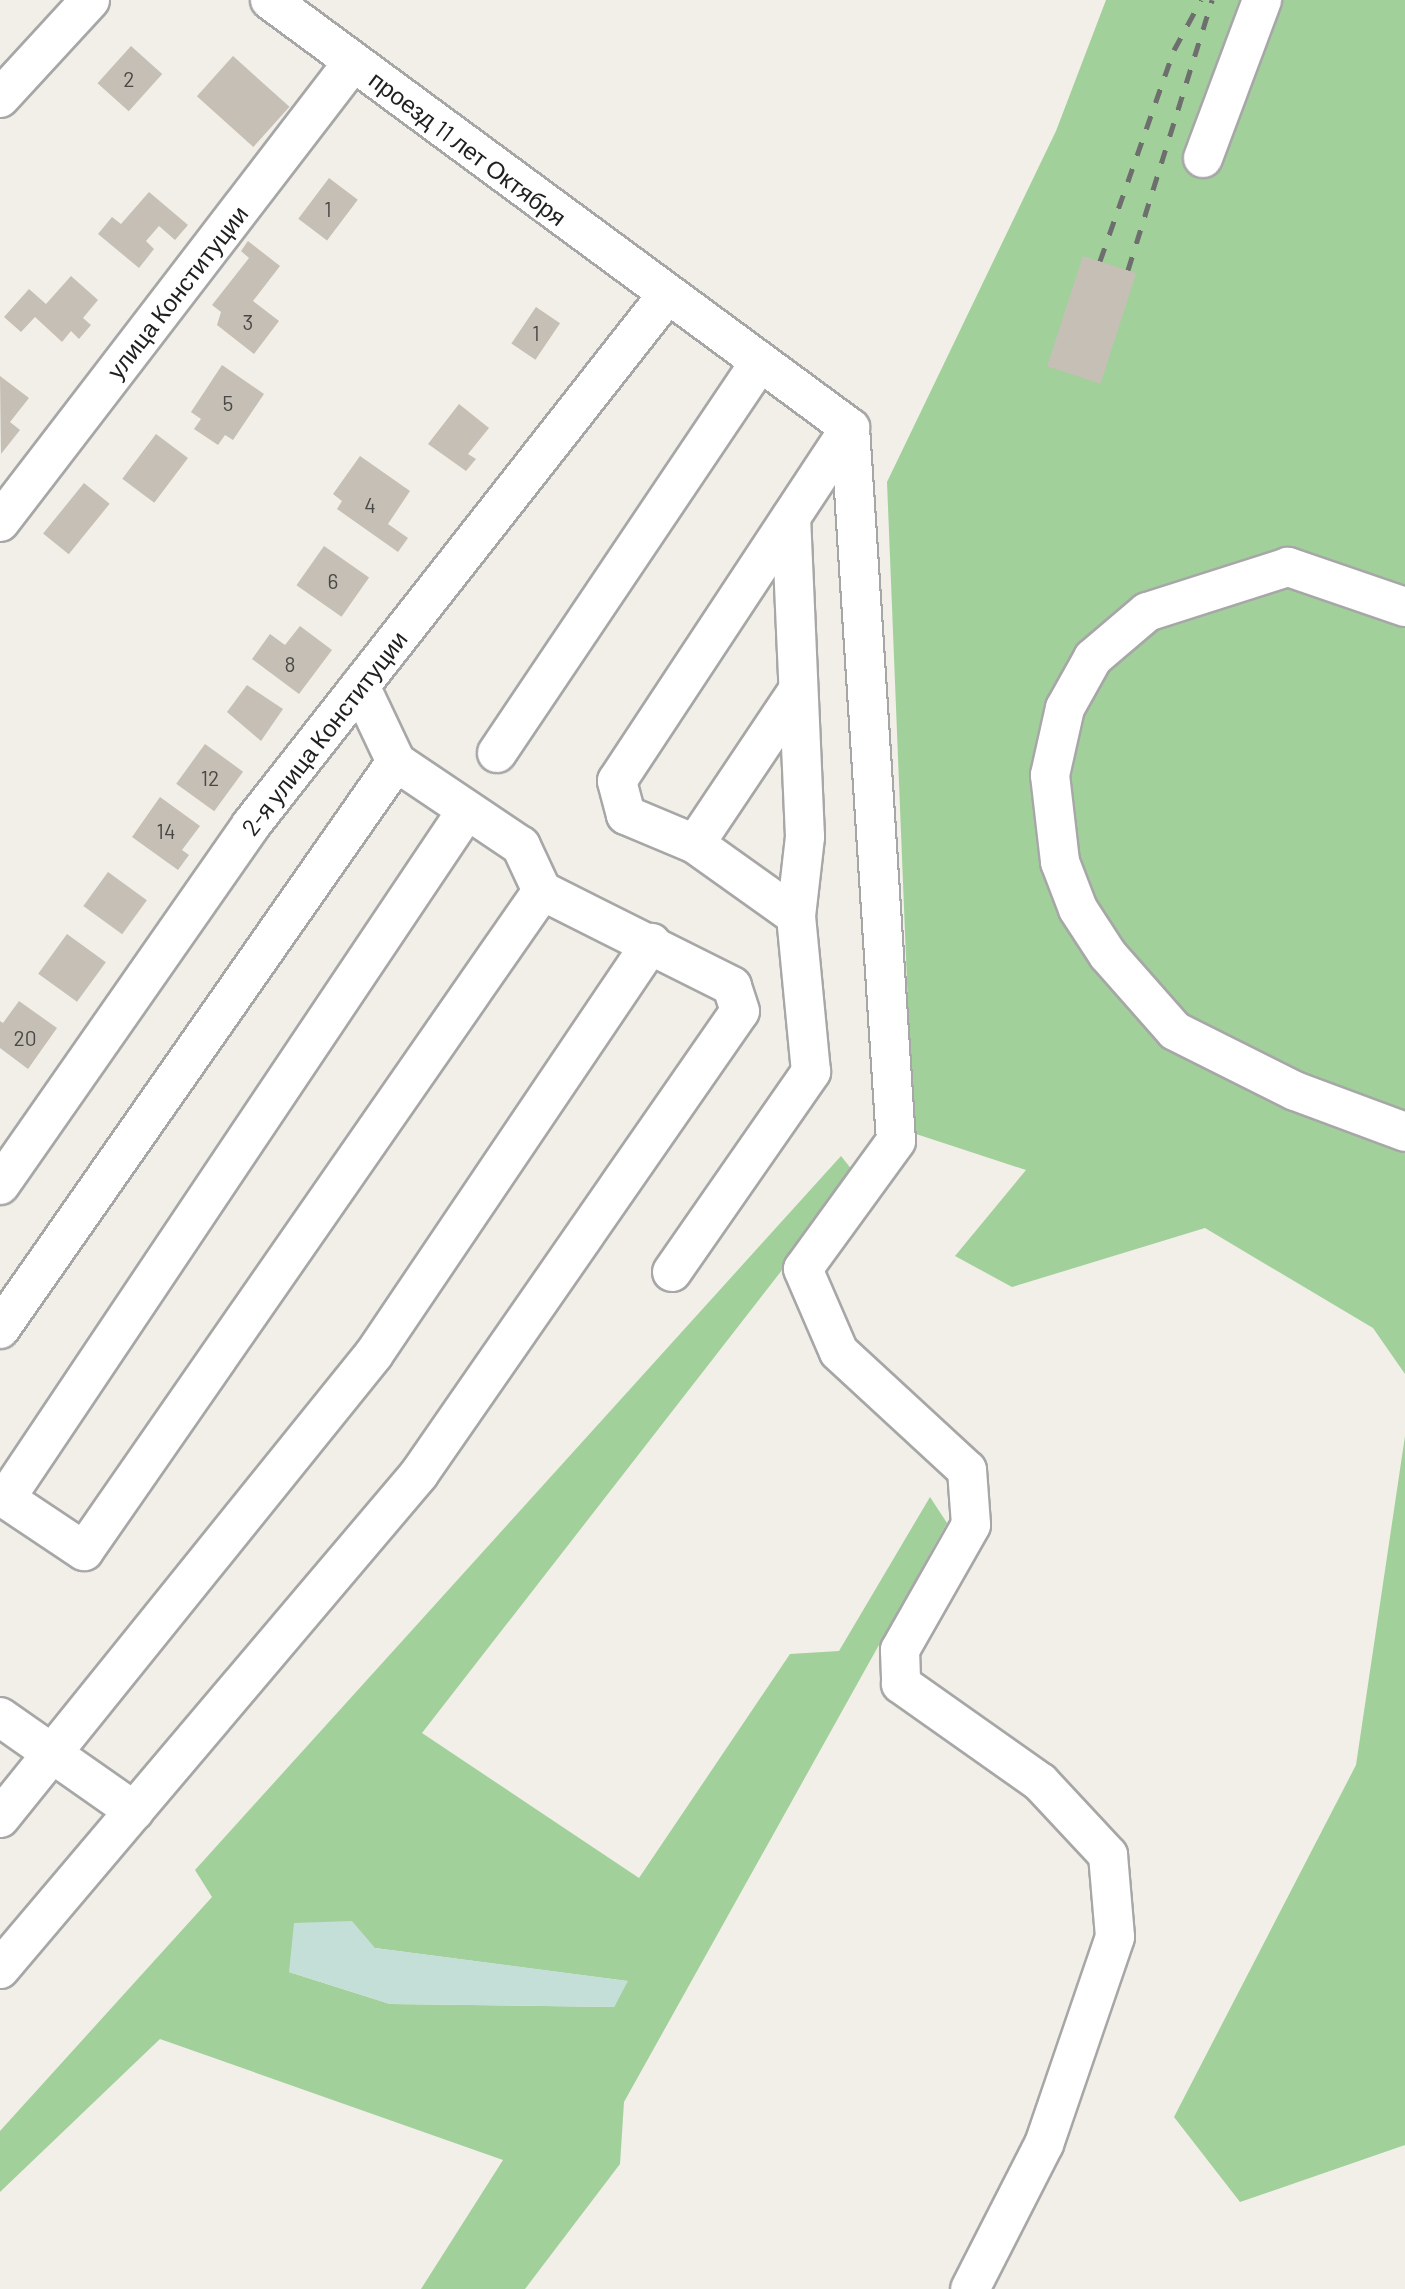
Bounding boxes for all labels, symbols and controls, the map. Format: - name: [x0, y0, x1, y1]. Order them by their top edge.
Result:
- street label: проезд 11 лет Октября: [364, 65, 572, 231]
- house number: 2: [123, 66, 135, 92]
- house number: 1: [324, 196, 332, 222]
- street label: улица Конституции: [101, 200, 253, 384]
- house number: 3: [243, 309, 253, 335]
- house number: 1: [532, 320, 540, 346]
- house number: 5: [223, 390, 233, 416]
- house number: 4: [364, 492, 376, 518]
- house number: 6: [328, 568, 338, 594]
- street label: 2-я улица Конституции: [235, 625, 413, 841]
- house number: 8: [285, 651, 295, 677]
- house number: 12: [201, 765, 219, 791]
- house number: 14: [157, 818, 175, 844]
- house number: 20: [13, 1025, 37, 1051]

